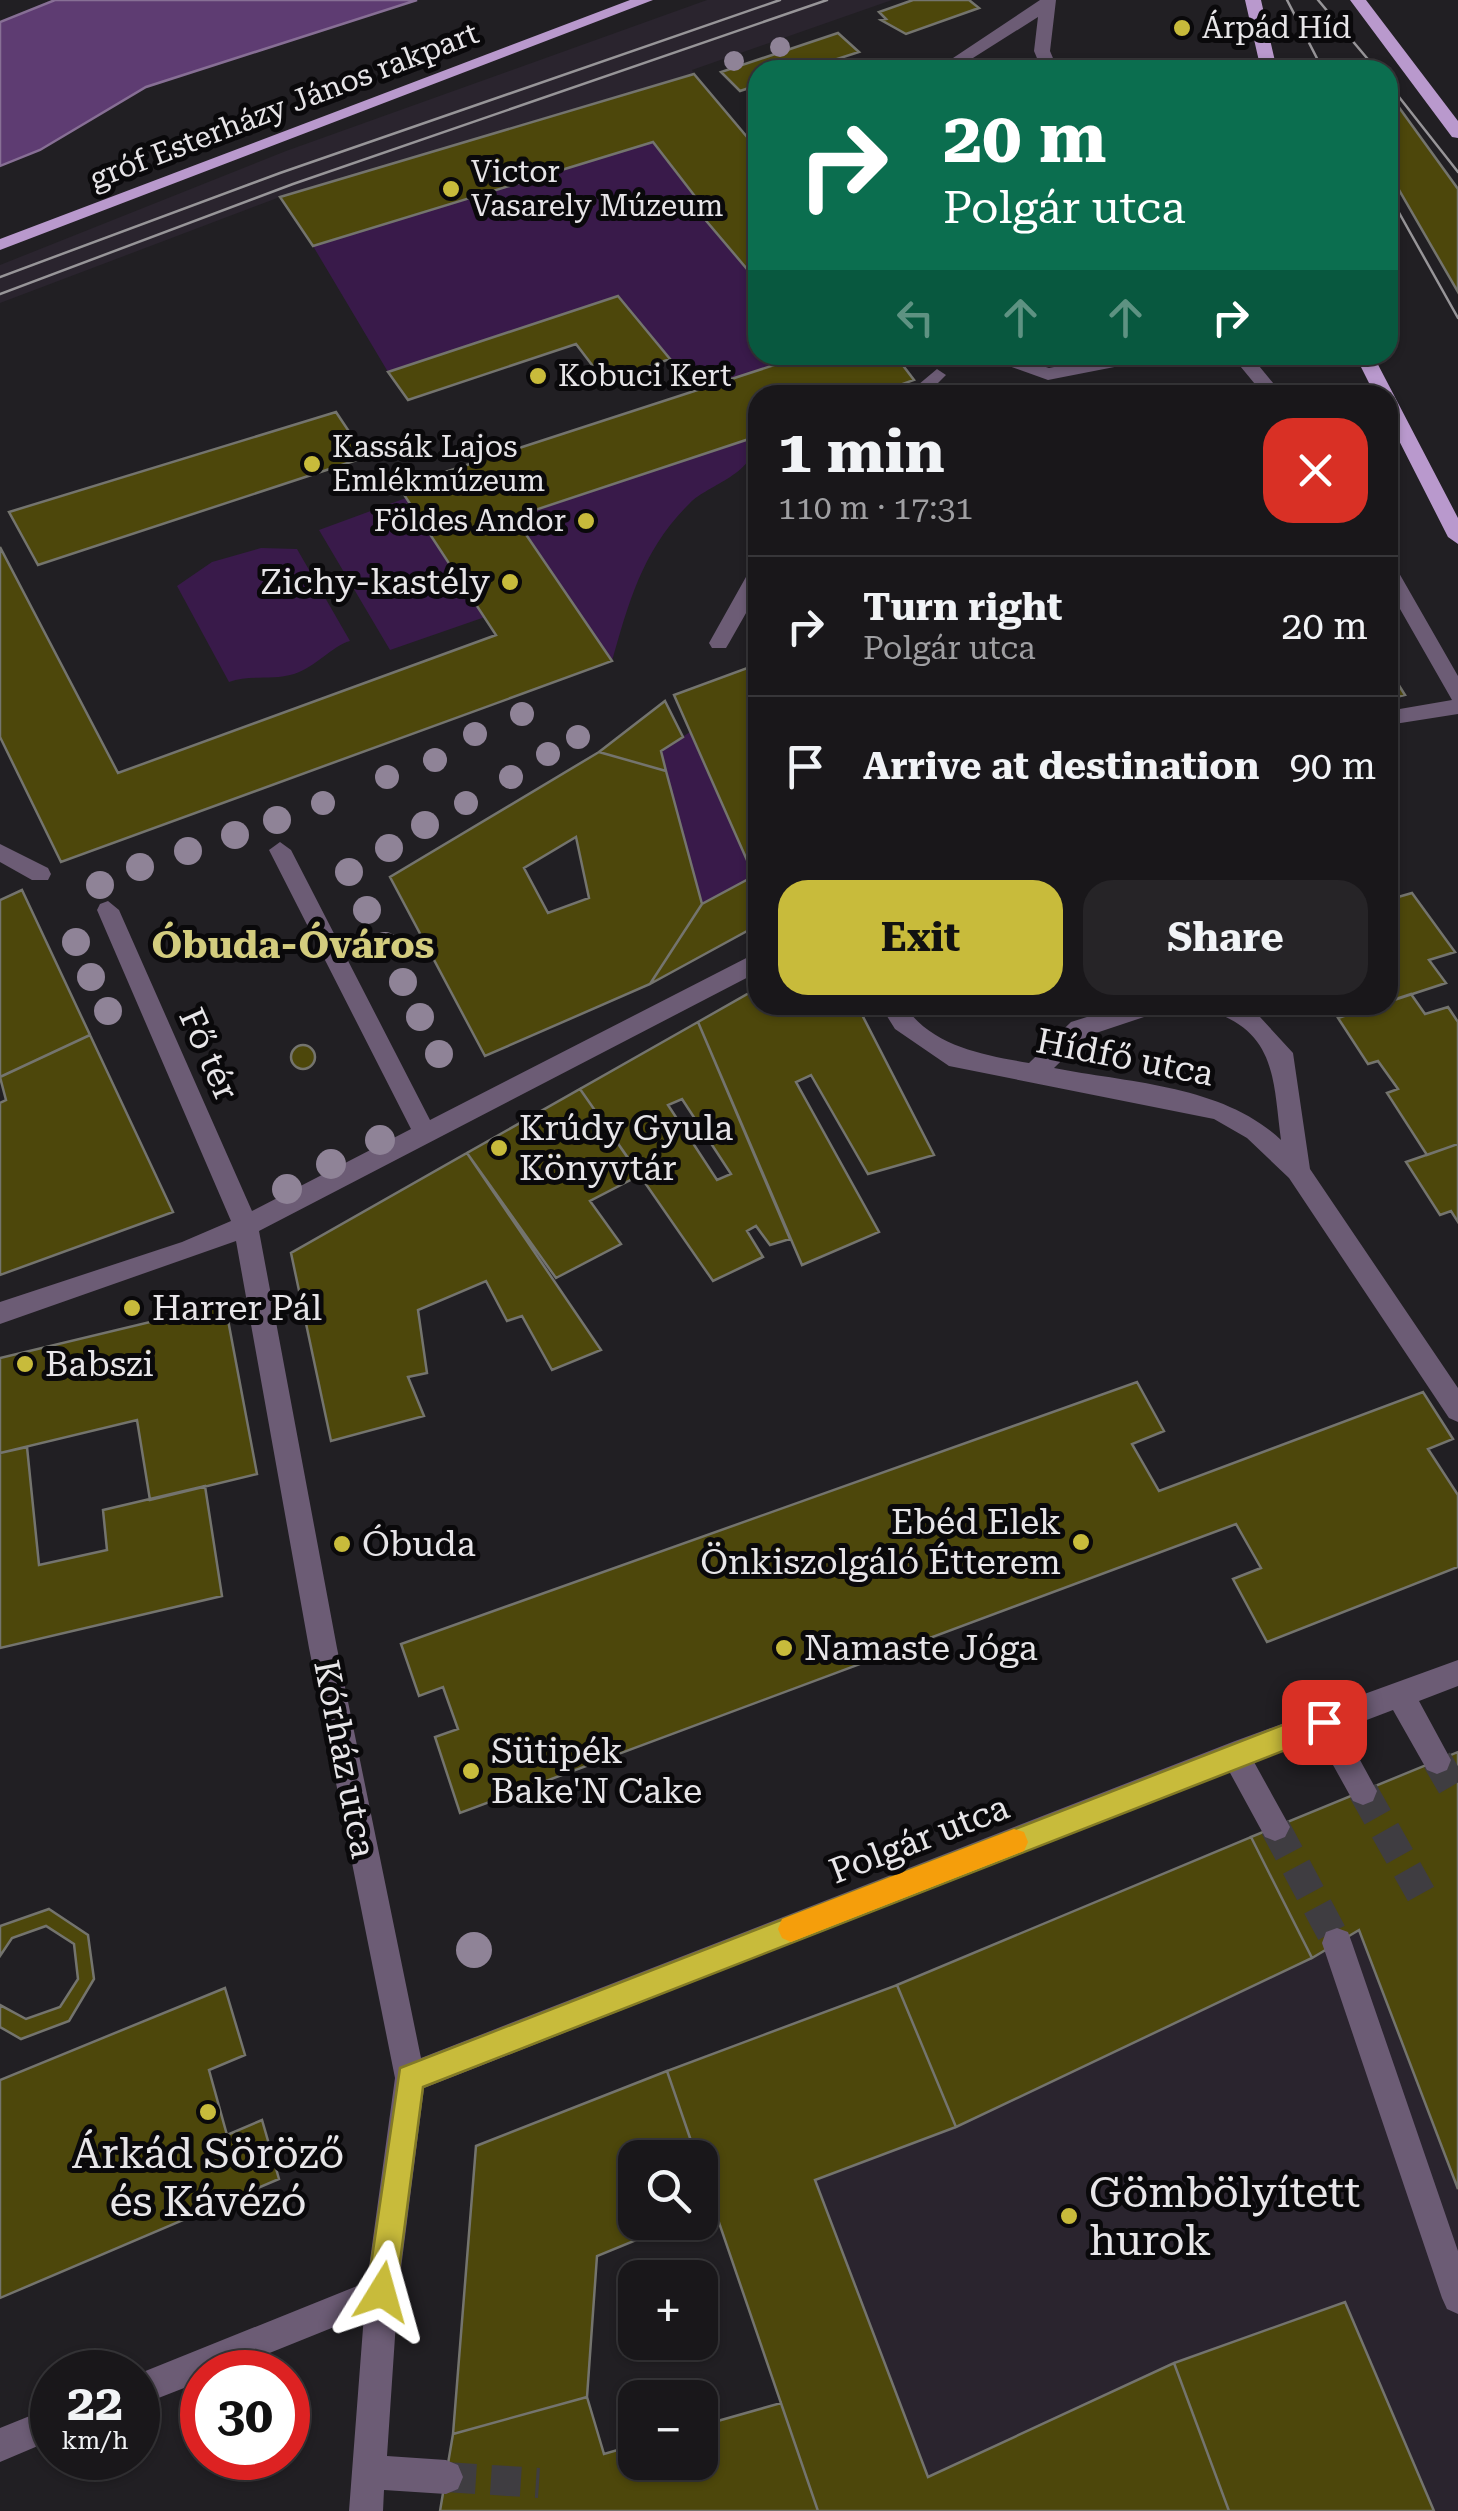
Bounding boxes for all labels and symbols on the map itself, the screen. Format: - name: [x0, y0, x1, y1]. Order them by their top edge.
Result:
- place label: Árpád Híd: [1202, 9, 1351, 45]
- street label: gróf Esterházy János rakpart: [85, 15, 483, 196]
- marker: Árpád Híd: [1171, 17, 1193, 39]
- place label: Victor Vasarely Múzeum: [471, 154, 723, 223]
- marker: Victor Vasarely Múzeum: [440, 178, 462, 200]
- place label: Kobuci Kert: [558, 358, 731, 393]
- marker: Kobuci Kert: [527, 365, 549, 387]
- place label: Kassák Lajos Emlékmúzeum: [332, 429, 545, 498]
- marker: Kassák Lajos Emlékmúzeum: [301, 453, 323, 475]
- place label: Földes Andor: [374, 503, 566, 538]
- marker: Földes Andor: [575, 510, 597, 532]
- place label: Zichy-kastély: [260, 562, 490, 603]
- marker: Zichy-kastély: [499, 571, 521, 593]
- district label: Óbuda-Óváros: [152, 921, 434, 967]
- street label: Fő tér: [170, 1002, 247, 1106]
- street label: Hídfő utca: [1033, 1020, 1217, 1095]
- place label: Krúdy Gyula Könyvtár: [519, 1108, 733, 1189]
- marker: Krúdy Gyula Könyvtár: [488, 1137, 510, 1159]
- place label: Harrer Pál: [152, 1288, 322, 1329]
- marker: Harrer Pál: [121, 1297, 143, 1319]
- place label: Babszi: [45, 1344, 154, 1385]
- marker: Babszi: [14, 1353, 36, 1375]
- place label: Ebéd Elek Önkiszolgáló Étterem: [700, 1502, 1061, 1583]
- place label: Óbuda: [362, 1524, 476, 1565]
- marker: Ebéd Elek Önkiszolgáló Étterem: [1070, 1531, 1092, 1553]
- marker: Óbuda: [331, 1533, 353, 1555]
- place label: Namaste Jóga: [804, 1628, 1038, 1669]
- marker: Namaste Jóga: [773, 1637, 795, 1659]
- street label: Kórház utca: [305, 1657, 384, 1862]
- pin: [1282, 1680, 1367, 1765]
- place label: Sütipék Bake'N Cake: [491, 1731, 702, 1812]
- marker: Sütipék Bake'N Cake: [460, 1760, 482, 1782]
- street label: Polgár utca: [824, 1787, 1015, 1892]
- marker: Árkád Söröző és Kávézó: [197, 2101, 219, 2123]
- place label: Árkád Söröző és Kávézó: [72, 2129, 344, 2226]
- place label: Gömbölyített hurok: [1089, 2168, 1360, 2265]
- marker: Gömbölyített hurok: [1058, 2205, 1080, 2227]
- position arrow: [330, 2240, 434, 2344]
- speed limit sign: 30: [180, 2350, 310, 2480]

